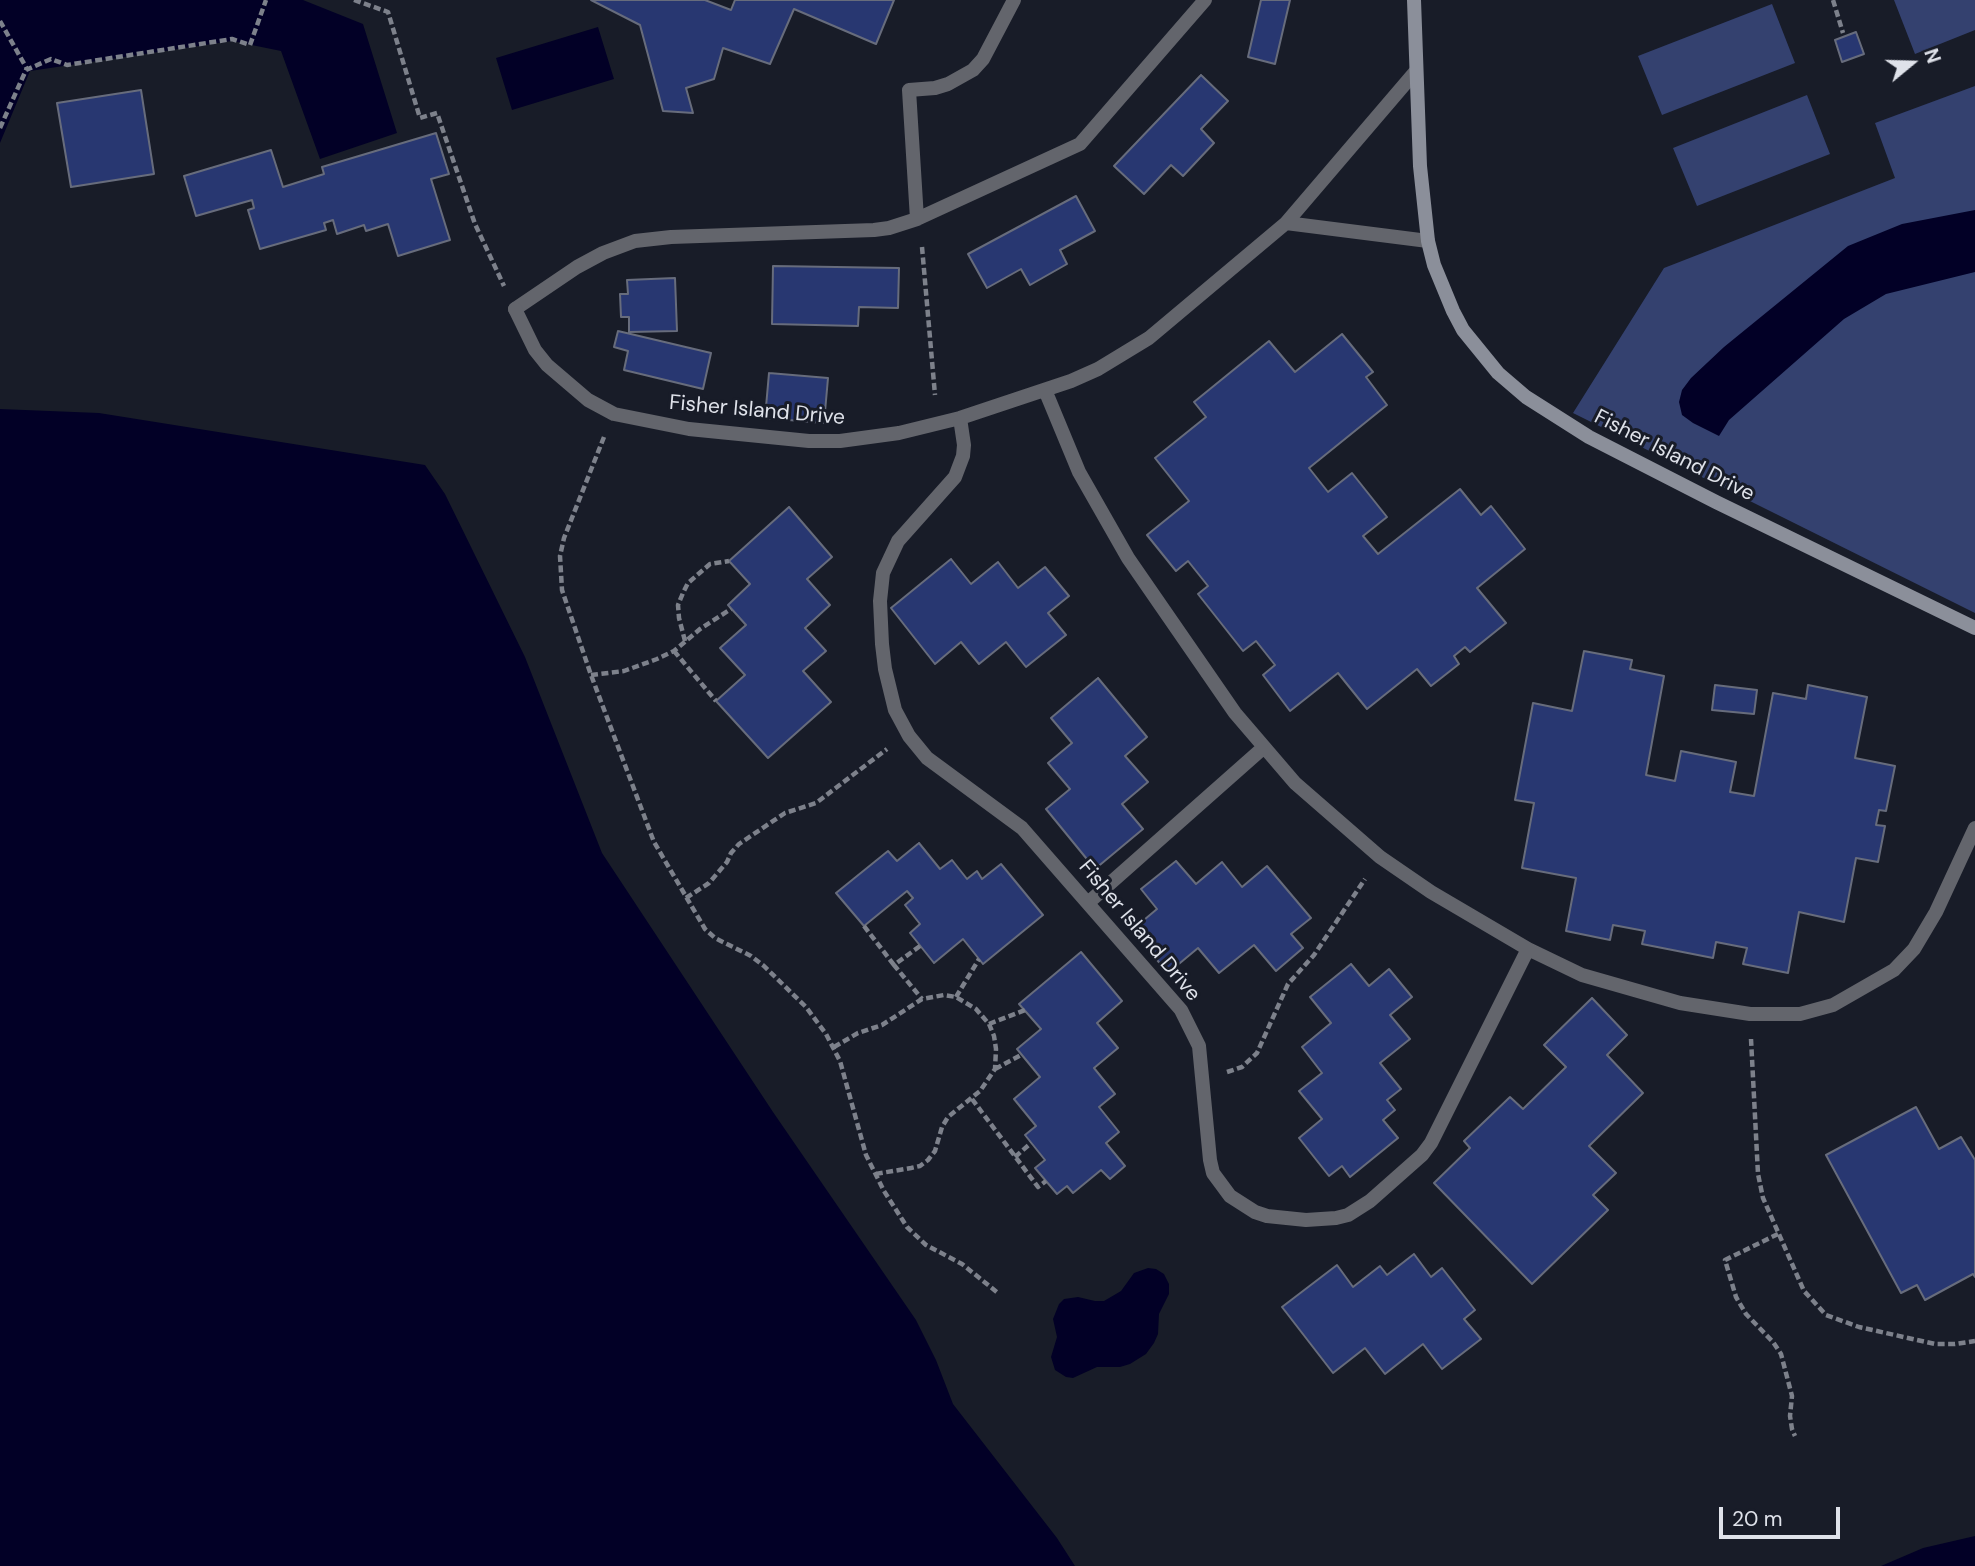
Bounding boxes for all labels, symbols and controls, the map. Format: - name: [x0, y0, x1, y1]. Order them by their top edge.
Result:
- north arrow: [1877, 28, 1947, 98]
- text: N: [1918, 45, 1946, 67]
- street label: Fisher Island Drive: [668, 391, 846, 431]
- street label: Fisher Island Drive: [1590, 405, 1758, 507]
- street label: Fisher Island Drive: [1073, 855, 1205, 1007]
- scale bar: [1723, 1492, 1844, 1536]
- text: 20 m: [1732, 1505, 1783, 1533]

